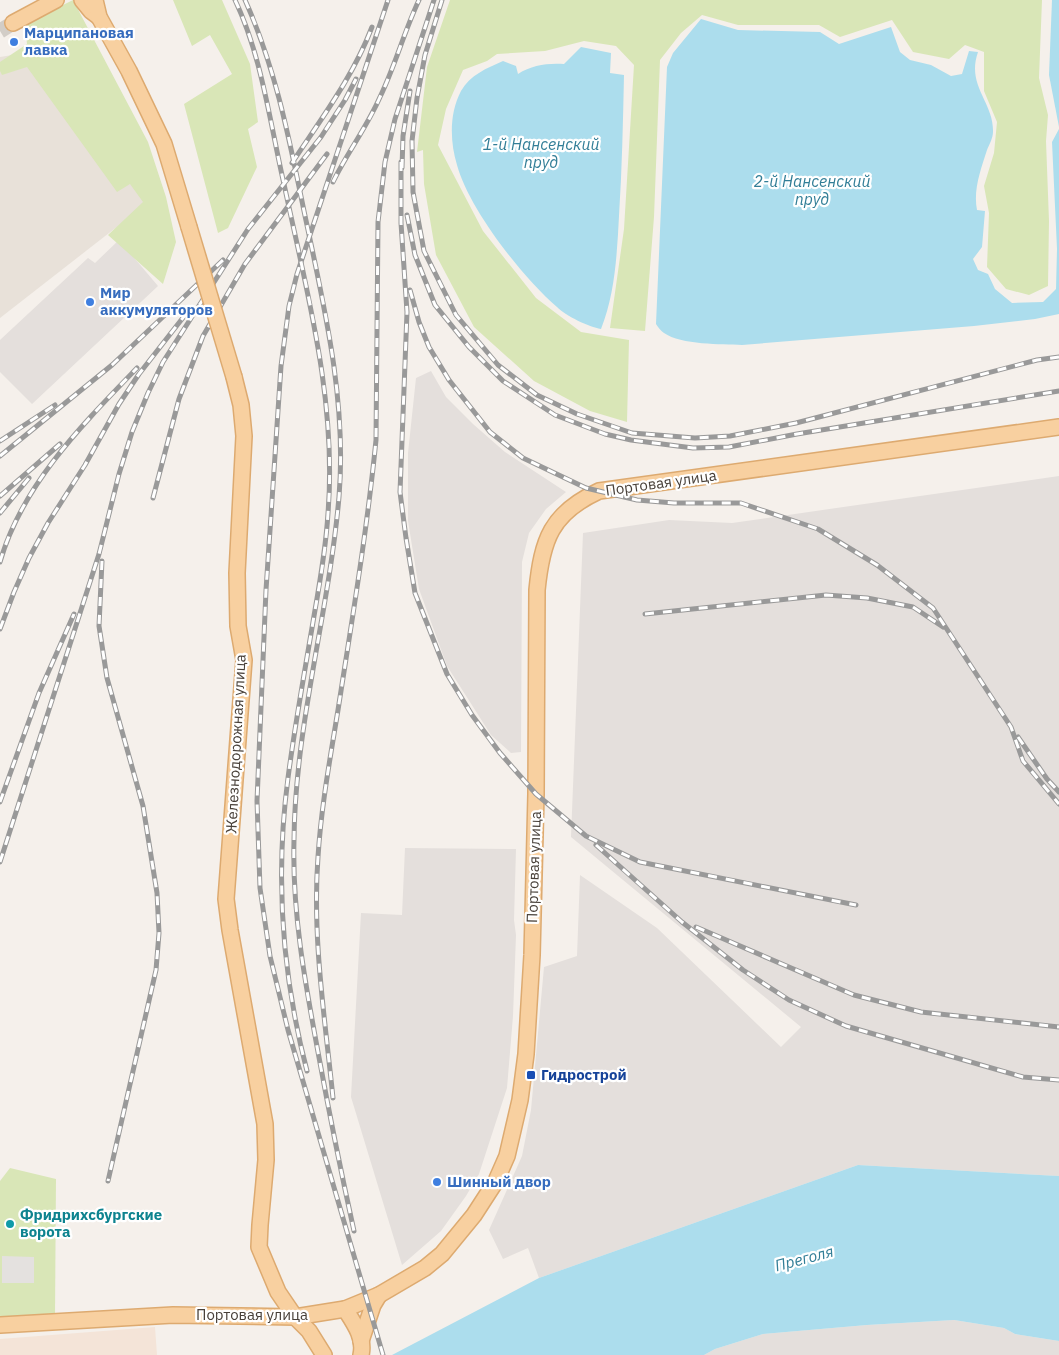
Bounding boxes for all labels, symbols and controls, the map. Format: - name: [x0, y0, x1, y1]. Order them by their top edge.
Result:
- place label: Марципановая лавка: [24, 23, 134, 59]
- marker: Марципановая лавка: [8, 36, 20, 48]
- water label: 1-й Нансенский пруд: [483, 134, 599, 172]
- water label: 2-й Нансенский пруд: [754, 171, 870, 209]
- place label: Мир аккумуляторов: [100, 283, 213, 319]
- marker: Мир аккумуляторов: [84, 296, 96, 308]
- street label: Портовая улица: [604, 465, 718, 500]
- street label: Железнодорожная улица: [221, 654, 250, 834]
- street label: Портовая улица: [522, 811, 545, 923]
- place label: Гидрострой: [541, 1065, 627, 1084]
- marker: Гидрострой: [525, 1069, 537, 1081]
- place label: Шинный двор: [447, 1172, 551, 1191]
- marker: Шинный двор: [431, 1176, 443, 1188]
- place label: Фридрихсбургские ворота: [20, 1205, 162, 1241]
- marker: Фридрихсбургские ворота: [4, 1218, 16, 1230]
- water label: Преголя: [772, 1241, 836, 1275]
- street label: Портовая улица: [196, 1305, 308, 1324]

